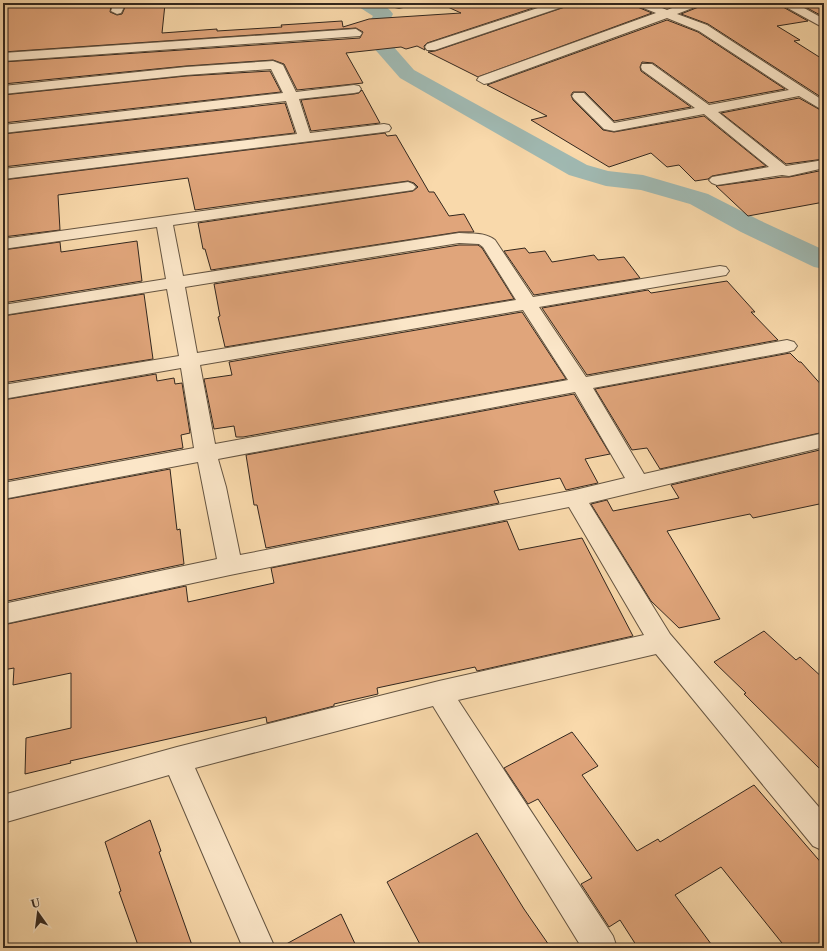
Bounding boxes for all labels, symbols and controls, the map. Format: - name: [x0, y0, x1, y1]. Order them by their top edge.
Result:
- north arrow: [18, 893, 58, 933]
- text: U: [30, 895, 42, 911]

